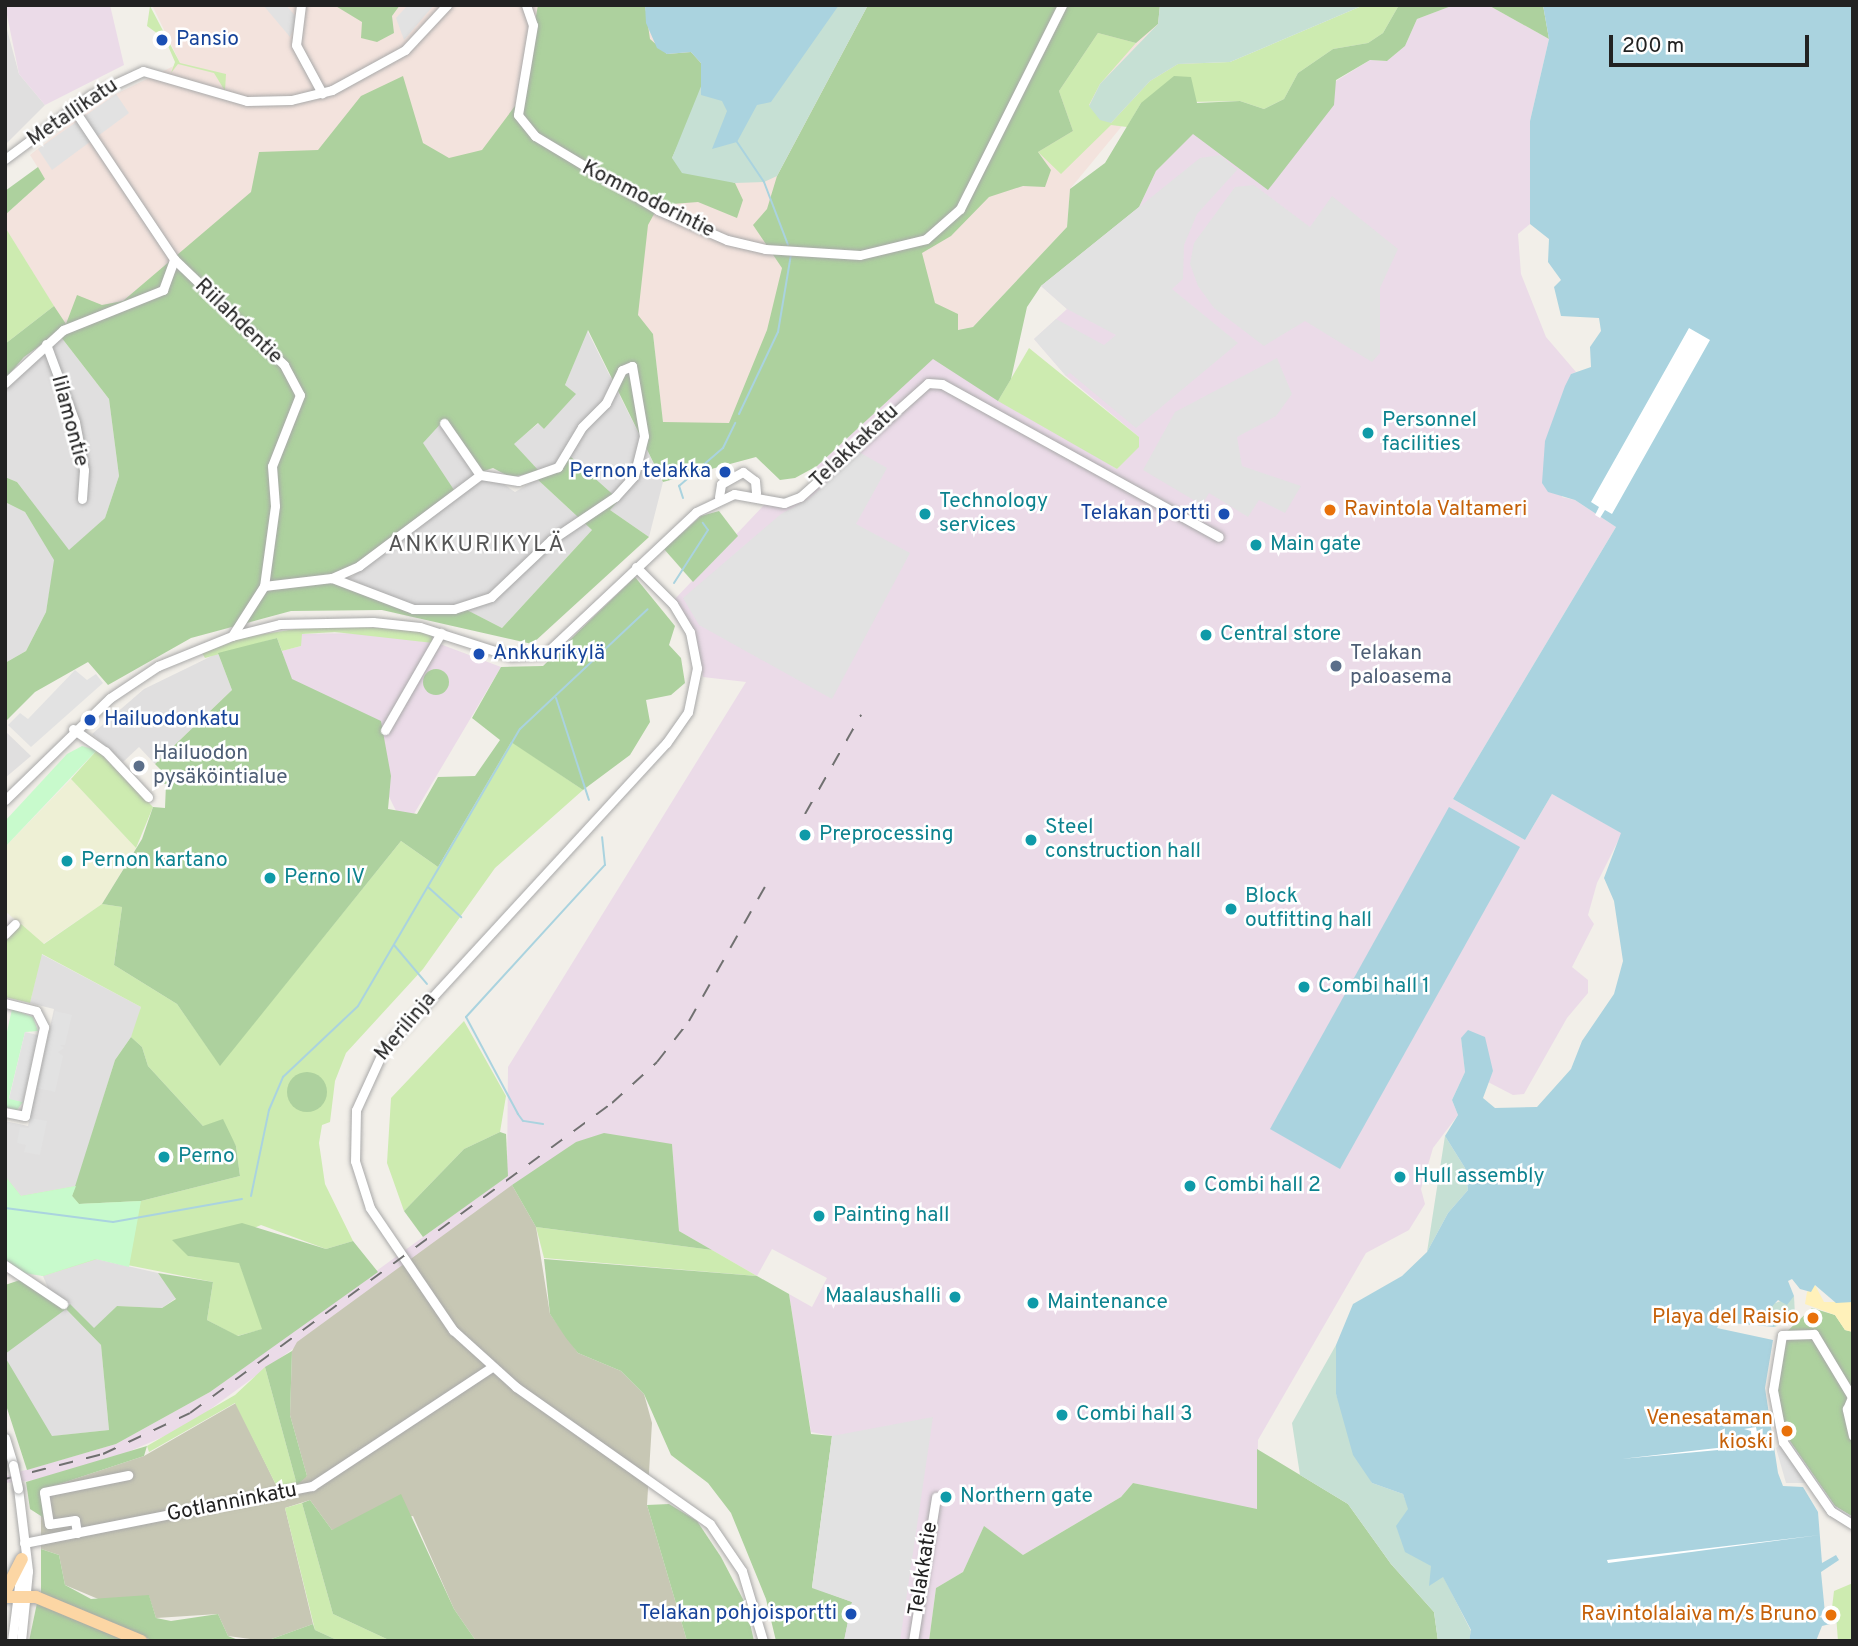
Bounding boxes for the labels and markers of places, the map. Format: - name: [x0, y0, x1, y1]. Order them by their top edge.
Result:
- place label: Pansio: [176, 27, 239, 53]
- marker: Pansio: [154, 32, 170, 48]
- place label: Personnel facilities: [1382, 408, 1477, 458]
- marker: Personnel facilities: [1360, 425, 1376, 441]
- place label: Pernon telakka: [569, 459, 711, 485]
- marker: Pernon telakka: [717, 464, 733, 480]
- place label: Technology services: [939, 489, 1048, 539]
- place label: Ravintola Valtameri: [1344, 497, 1528, 523]
- place label: Telakan portti: [1080, 501, 1210, 527]
- marker: Ravintola Valtameri: [1322, 502, 1338, 518]
- marker: Technology services: [917, 506, 933, 522]
- marker: Telakan portti: [1216, 506, 1232, 522]
- place label: Main gate: [1270, 532, 1361, 558]
- marker: Main gate: [1248, 537, 1264, 553]
- place label: Central store: [1220, 622, 1341, 648]
- marker: Central store: [1198, 627, 1214, 643]
- place label: Ankkurikylä: [493, 641, 605, 667]
- place label: Telakan paloasema: [1350, 641, 1452, 691]
- marker: Ankkurikylä: [471, 646, 487, 662]
- marker: Telakan paloasema: [1328, 658, 1344, 674]
- place label: Hailuodonkatu: [104, 707, 240, 733]
- marker: Hailuodonkatu: [82, 712, 98, 728]
- place label: Hailuodon pysäköintialue: [153, 741, 288, 791]
- marker: Hailuodon pysäköintialue: [131, 758, 147, 774]
- place label: Steel construction hall: [1045, 815, 1201, 865]
- place label: Preprocessing: [819, 822, 954, 848]
- marker: Preprocessing: [797, 827, 813, 843]
- marker: Steel construction hall: [1023, 832, 1039, 848]
- place label: Pernon kartano: [81, 848, 228, 874]
- marker: Pernon kartano: [59, 853, 75, 869]
- place label: Perno IV: [284, 865, 365, 891]
- marker: Perno IV: [262, 870, 278, 886]
- place label: Block outfitting hall: [1245, 884, 1372, 934]
- marker: Block outfitting hall: [1223, 901, 1239, 917]
- place label: Combi hall 1: [1318, 974, 1430, 1000]
- marker: Combi hall 1: [1296, 979, 1312, 995]
- place label: Perno: [178, 1144, 235, 1170]
- marker: Perno: [156, 1149, 172, 1165]
- place label: Hull assembly: [1414, 1164, 1545, 1190]
- marker: Hull assembly: [1392, 1169, 1408, 1185]
- place label: Combi hall 2: [1204, 1173, 1321, 1199]
- marker: Combi hall 2: [1182, 1178, 1198, 1194]
- place label: Painting hall: [833, 1203, 949, 1229]
- marker: Painting hall: [811, 1208, 827, 1224]
- place label: Maalaushalli: [825, 1284, 941, 1310]
- marker: Maalaushalli: [947, 1289, 963, 1305]
- place label: Maintenance: [1047, 1290, 1168, 1316]
- marker: Maintenance: [1025, 1295, 1041, 1311]
- place label: Playa del Raisio: [1652, 1305, 1799, 1331]
- marker: Playa del Raisio: [1805, 1310, 1821, 1326]
- place label: Combi hall 3: [1076, 1402, 1193, 1428]
- place label: Venesataman kioski: [1646, 1406, 1773, 1456]
- marker: Combi hall 3: [1054, 1407, 1070, 1423]
- marker: Venesataman kioski: [1779, 1423, 1795, 1439]
- place label: Northern gate: [960, 1484, 1093, 1510]
- marker: Northern gate: [938, 1489, 954, 1505]
- place label: Telakan pohjoisportti: [639, 1601, 837, 1627]
- place label: Ravintolalaiva m/s Bruno: [1581, 1602, 1817, 1628]
- marker: Telakan pohjoisportti: [843, 1606, 859, 1622]
- marker: Ravintolalaiva m/s Bruno: [1823, 1607, 1839, 1623]

